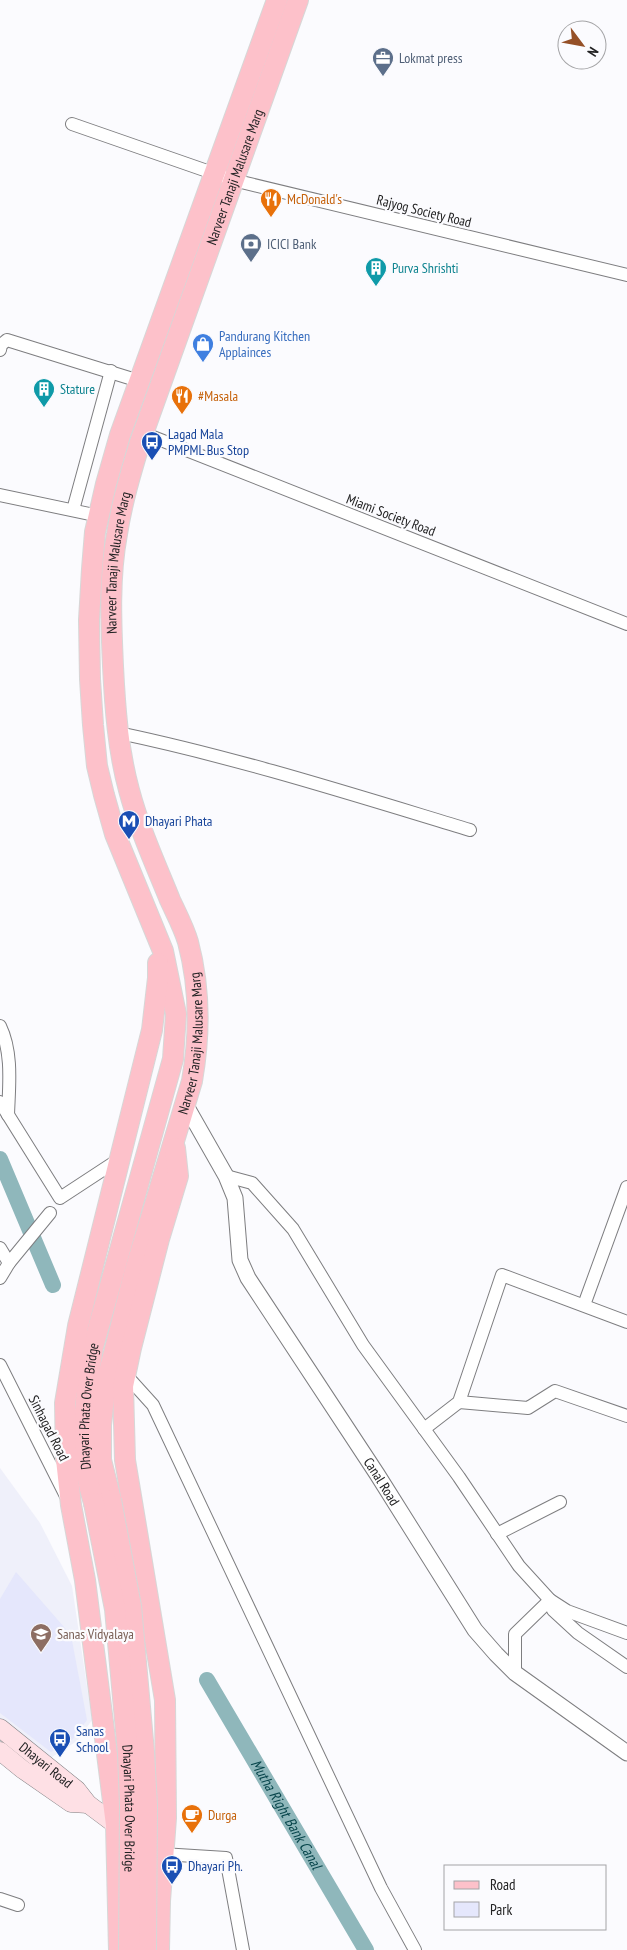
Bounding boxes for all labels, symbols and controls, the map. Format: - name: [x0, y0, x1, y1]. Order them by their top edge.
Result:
- north arrow: [557, 20, 607, 70]
- text: N: [583, 44, 603, 60]
- office icon: Lokmat press: [371, 46, 395, 77]
- place label: Lokmat press: [399, 49, 463, 67]
- street label: Narveer Tanaji Malusare Marg: [202, 106, 267, 247]
- restaurant icon: McDonald's: [259, 187, 283, 218]
- place label: McDonald's: [287, 190, 342, 208]
- street label: Rajyog Society Road: [375, 191, 473, 231]
- bank icon: ICICI Bank: [239, 232, 263, 263]
- place label: ICICI Bank: [267, 235, 317, 253]
- building icon: Purva Shrishti: [364, 256, 388, 287]
- place label: Purva Shrishti: [392, 259, 459, 277]
- place label: Pandurang Kitchen Applainces: [219, 327, 310, 361]
- shop icon: Pandurang Kitchen Applainces: [191, 332, 215, 363]
- building icon: Stature: [32, 377, 56, 408]
- place label: Stature: [60, 380, 95, 398]
- restaurant icon: #Masala: [170, 384, 194, 415]
- place label: #Masala: [198, 387, 238, 405]
- place label: Lagad Mala PMPML Bus Stop: [168, 425, 249, 459]
- bus stop icon: Lagad Mala PMPML Bus Stop: [140, 430, 164, 461]
- street label: Narveer Tanaji Malusare Marg: [102, 490, 135, 634]
- street label: Miami Society Road: [344, 490, 438, 540]
- metro station icon: Dhayari Phata: [117, 809, 141, 840]
- place label: Dhayari Phata: [145, 812, 212, 830]
- street label: Narveer Tanaji Malusare Marg: [174, 971, 207, 1116]
- street label: Dhayari Phata Over Bridge: [75, 1340, 103, 1471]
- street label: Sinhagad Road: [25, 1392, 73, 1464]
- street label: Canal Road: [360, 1454, 404, 1509]
- school or university icon: Sanas Vidyalaya: [29, 1622, 53, 1653]
- place label: Sanas Vidyalaya: [57, 1625, 134, 1643]
- place label: Sanas School: [76, 1722, 109, 1756]
- bus stop icon: Sanas School: [48, 1727, 72, 1758]
- street label: Dhayari Road: [15, 1738, 76, 1792]
- street label: Dhayari Phata Over Bridge: [118, 1744, 139, 1872]
- water label: Mutha Right Bank Canal: [247, 1756, 327, 1874]
- cafe icon: Durga: [180, 1803, 204, 1834]
- place label: Durga: [208, 1806, 237, 1824]
- bus stop icon: Dhayari Ph.: [160, 1854, 184, 1885]
- place label: Dhayari Ph.: [188, 1857, 243, 1875]
- legend: [444, 1865, 607, 1930]
- text: Road: [490, 1875, 516, 1894]
- text: Park: [490, 1900, 512, 1919]

